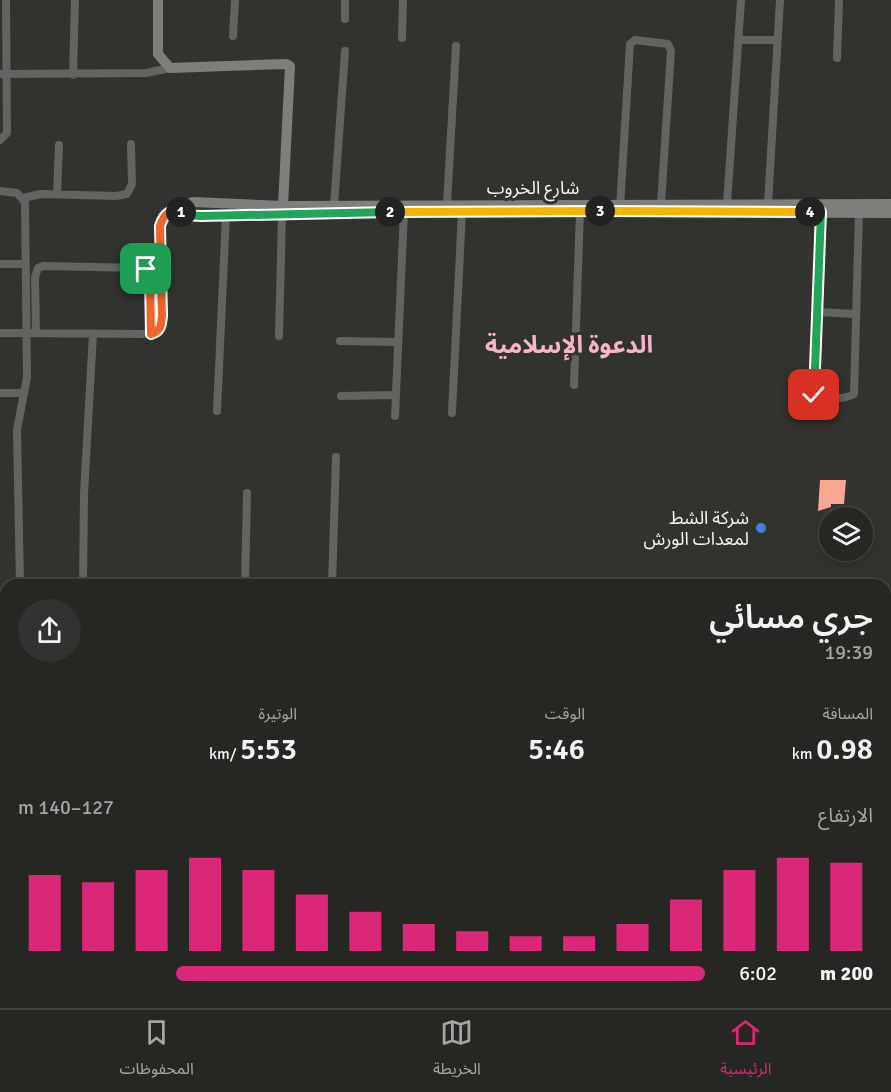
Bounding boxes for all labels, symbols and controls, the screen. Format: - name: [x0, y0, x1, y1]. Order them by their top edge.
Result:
- street label: شارع الخروب: [487, 177, 579, 202]
- pin: 3: [585, 196, 615, 226]
- pin: 1: [166, 197, 196, 227]
- pin: 2: [375, 197, 405, 227]
- pin: 4: [795, 197, 825, 227]
- text: 3: [596, 201, 604, 221]
- text: 1: [177, 202, 185, 222]
- text: 2: [386, 202, 394, 222]
- text: 4: [806, 202, 814, 222]
- pin: [120, 243, 171, 294]
- icon: arrive: [129, 252, 162, 285]
- district label: الدعوة الإسلامية: [485, 330, 653, 361]
- pin: [788, 369, 839, 420]
- icon: check: [797, 378, 830, 411]
- place label: شركة الشط لمعدات الورش: [644, 507, 749, 550]
- map controls: [819, 507, 873, 561]
- button: layers: [819, 507, 873, 561]
- marker: شركة الشط لمعدات الورش: [754, 521, 768, 535]
- text: جري مسائي: [709, 597, 873, 638]
- button: share: [18, 599, 81, 662]
- text: 19:39: [824, 640, 873, 665]
- text: الوتيرة: [259, 704, 297, 724]
- text: الوقت: [545, 704, 585, 724]
- text: المسافة: [823, 704, 873, 724]
- text: 5:53: [240, 731, 297, 768]
- text: 5:46: [528, 731, 585, 768]
- text: 0.98: [816, 731, 873, 768]
- text: /km: [209, 744, 240, 764]
- text: km: [792, 744, 816, 764]
- text: 127–140 m: [18, 795, 114, 820]
- text: الارتفاع: [818, 803, 873, 828]
- text: 6:02: [739, 961, 777, 986]
- text: 200 m: [820, 961, 873, 986]
- tab: المحفوظات: [120, 1016, 194, 1086]
- tab: الخريطة: [433, 1016, 481, 1086]
- tab: الرئيسية: [720, 1016, 771, 1086]

